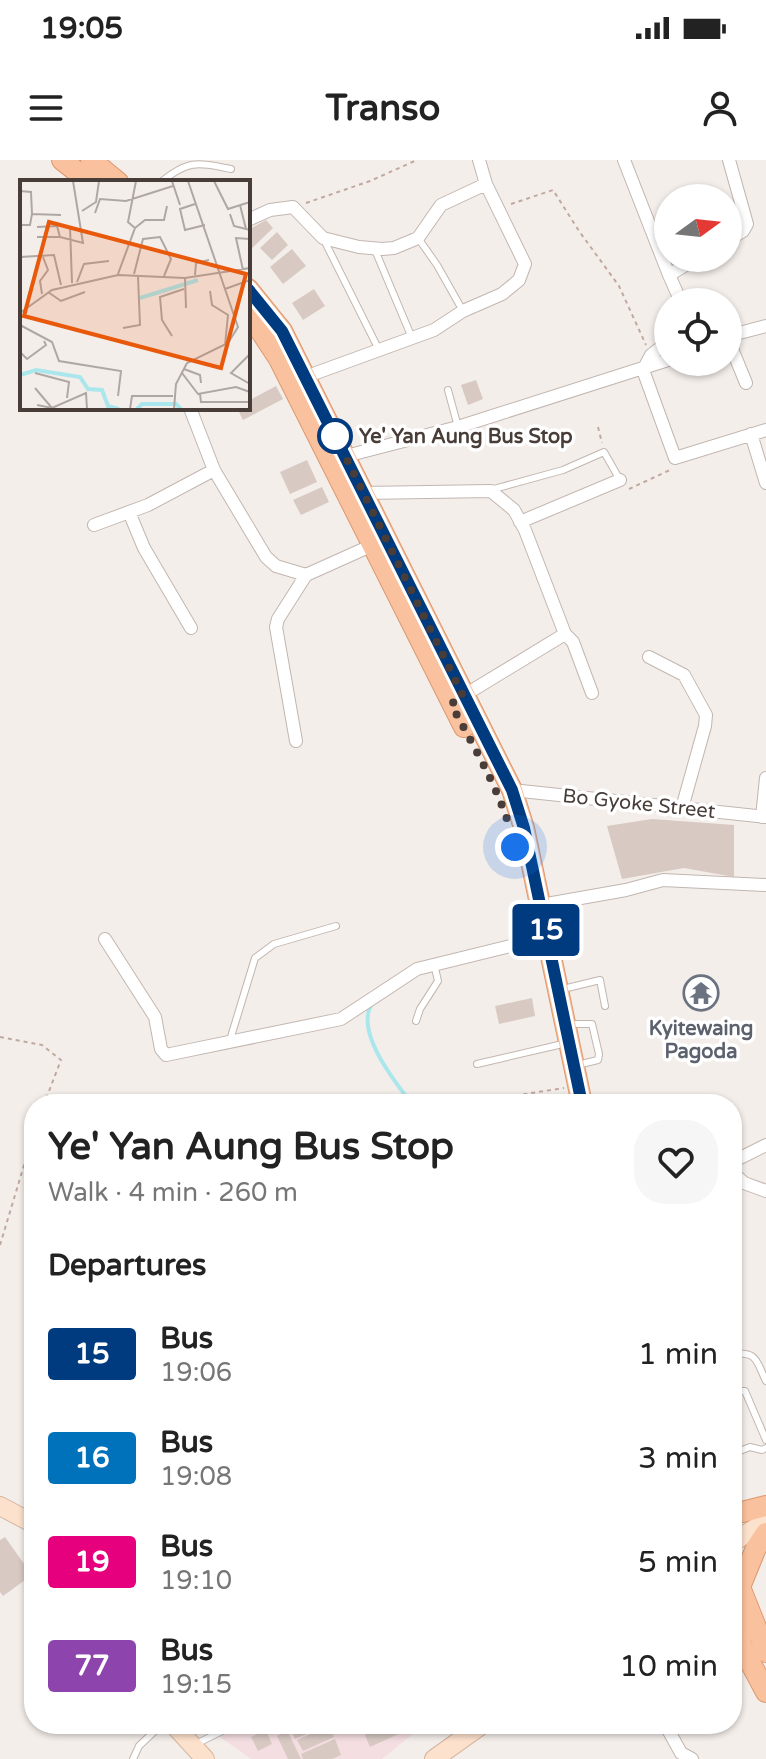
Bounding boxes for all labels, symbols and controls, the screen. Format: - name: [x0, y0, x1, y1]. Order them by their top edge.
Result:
- text: 19:05: [40, 10, 123, 47]
- icon: menu: [24, 86, 68, 130]
- icon: person: [698, 86, 742, 130]
- text: Transo: [326, 87, 440, 130]
- inset map: [20, 180, 250, 410]
- north arrow: [654, 184, 742, 272]
- map controls: [654, 184, 742, 376]
- button: locate: [654, 288, 742, 376]
- marker: Ye' Yan Aung Bus Stop: [318, 419, 352, 453]
- place label: Ye' Yan Aung Bus Stop: [359, 425, 573, 449]
- street label: Bo Gyoke Street: [561, 784, 717, 824]
- your location: [495, 827, 535, 867]
- line badge: 15: [510, 904, 582, 956]
- text: 15: [528, 913, 564, 947]
- temple icon: Kyitewaing Pagoda: [682, 974, 720, 1012]
- place label: Kyitewaing Pagoda: [649, 1017, 753, 1064]
- button: heart: [634, 1120, 718, 1204]
- text: Ye' Yan Aung Bus Stop: [48, 1124, 454, 1170]
- text: Walk · 4 min · 260 m: [48, 1177, 298, 1208]
- text: Departures: [48, 1247, 206, 1284]
- text: Bus: [160, 1320, 213, 1357]
- text: 1 min: [638, 1336, 718, 1373]
- text: 15: [74, 1337, 110, 1371]
- text: 19:06: [160, 1357, 232, 1388]
- text: Bus: [160, 1424, 213, 1461]
- text: 3 min: [638, 1440, 718, 1477]
- text: 16: [74, 1441, 110, 1475]
- text: 19:08: [160, 1461, 232, 1492]
- text: Bus: [160, 1528, 213, 1565]
- text: 5 min: [638, 1544, 718, 1581]
- text: 19: [74, 1545, 110, 1579]
- text: 19:10: [160, 1565, 232, 1596]
- text: Bus: [160, 1632, 213, 1669]
- text: 10 min: [619, 1648, 718, 1685]
- text: 77: [74, 1649, 110, 1683]
- text: 19:15: [160, 1669, 232, 1700]

